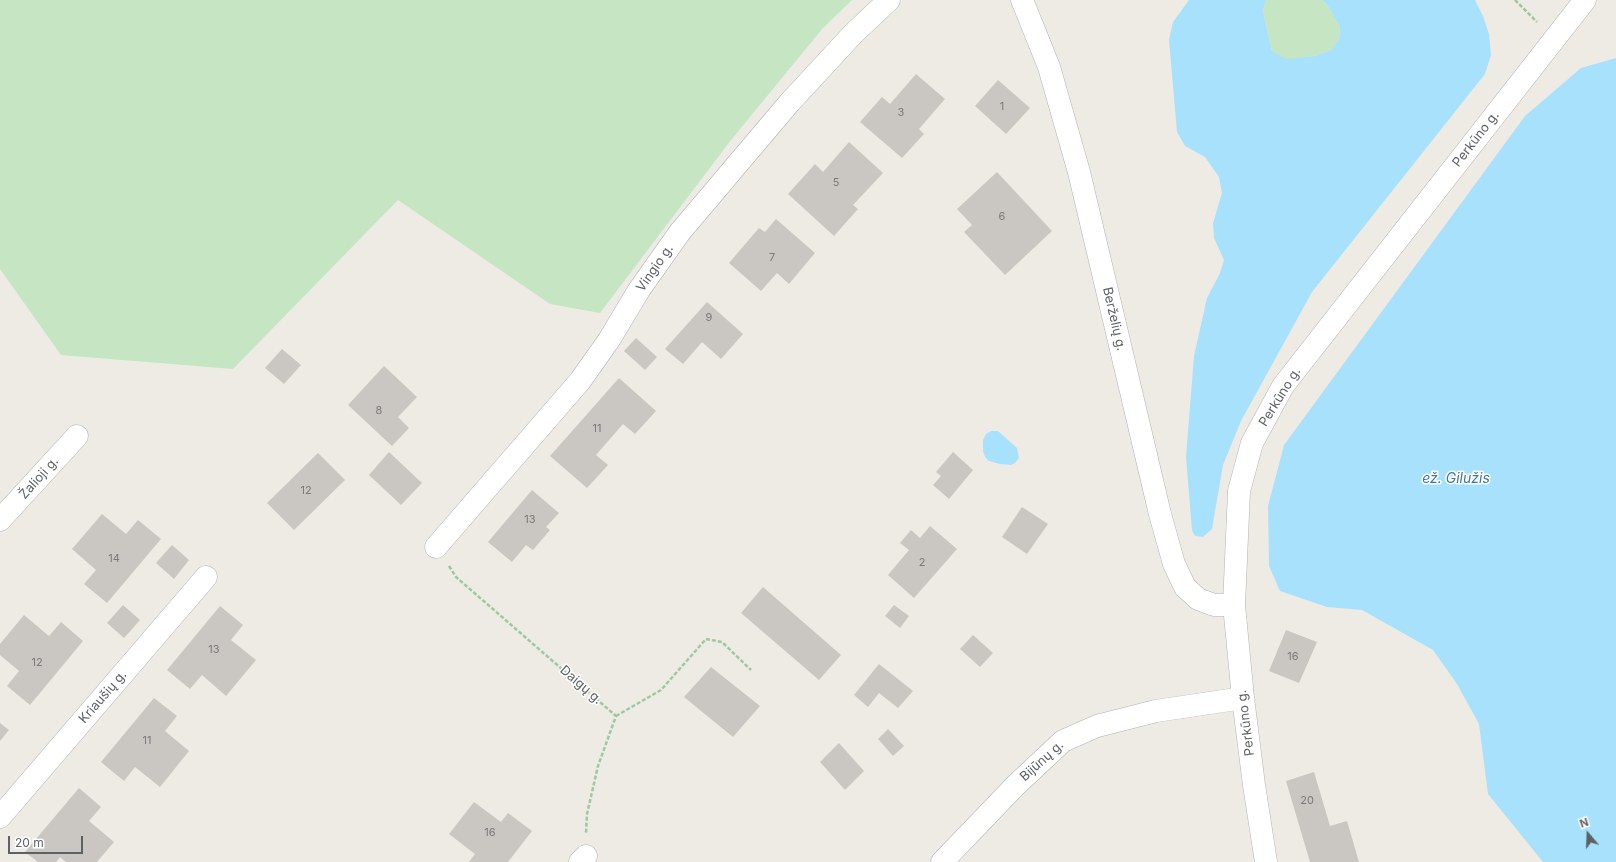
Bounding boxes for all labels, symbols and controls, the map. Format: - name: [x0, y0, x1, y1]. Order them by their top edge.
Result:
- house number: 1: [1000, 100, 1004, 114]
- house number: 3: [898, 106, 904, 120]
- street label: Perkūno g.: [1449, 108, 1503, 170]
- house number: 5: [833, 176, 839, 190]
- house number: 6: [999, 210, 1005, 224]
- street label: Vingio g.: [633, 241, 677, 295]
- house number: 7: [769, 251, 775, 265]
- street label: Berželių g.: [1099, 286, 1129, 352]
- house number: 9: [706, 311, 712, 325]
- street label: Perkūno g.: [1256, 365, 1304, 429]
- house number: 8: [376, 404, 382, 418]
- house number: 11: [593, 422, 601, 436]
- street label: Žalioji g.: [16, 454, 62, 502]
- water label: ež. Gilužis: [1422, 471, 1490, 487]
- house number: 12: [300, 484, 312, 498]
- house number: 13: [524, 513, 536, 527]
- house number: 14: [108, 552, 120, 566]
- house number: 2: [919, 556, 925, 570]
- house number: 13: [208, 643, 220, 657]
- house number: 16: [1287, 650, 1299, 664]
- house number: 12: [31, 656, 43, 670]
- street label: Daigų g.: [557, 662, 605, 708]
- street label: Kriaušių g.: [76, 667, 130, 727]
- street label: Perkūno g.: [1234, 689, 1258, 757]
- house number: 11: [143, 734, 151, 748]
- street label: Bijūnų g.: [1017, 737, 1067, 785]
- house number: 20: [1300, 794, 1314, 808]
- north arrow: [1568, 814, 1608, 854]
- text: N: [1578, 815, 1590, 831]
- house number: 16: [484, 826, 496, 840]
- scale bar: [10, 828, 85, 854]
- text: 20 m: [15, 835, 44, 850]

